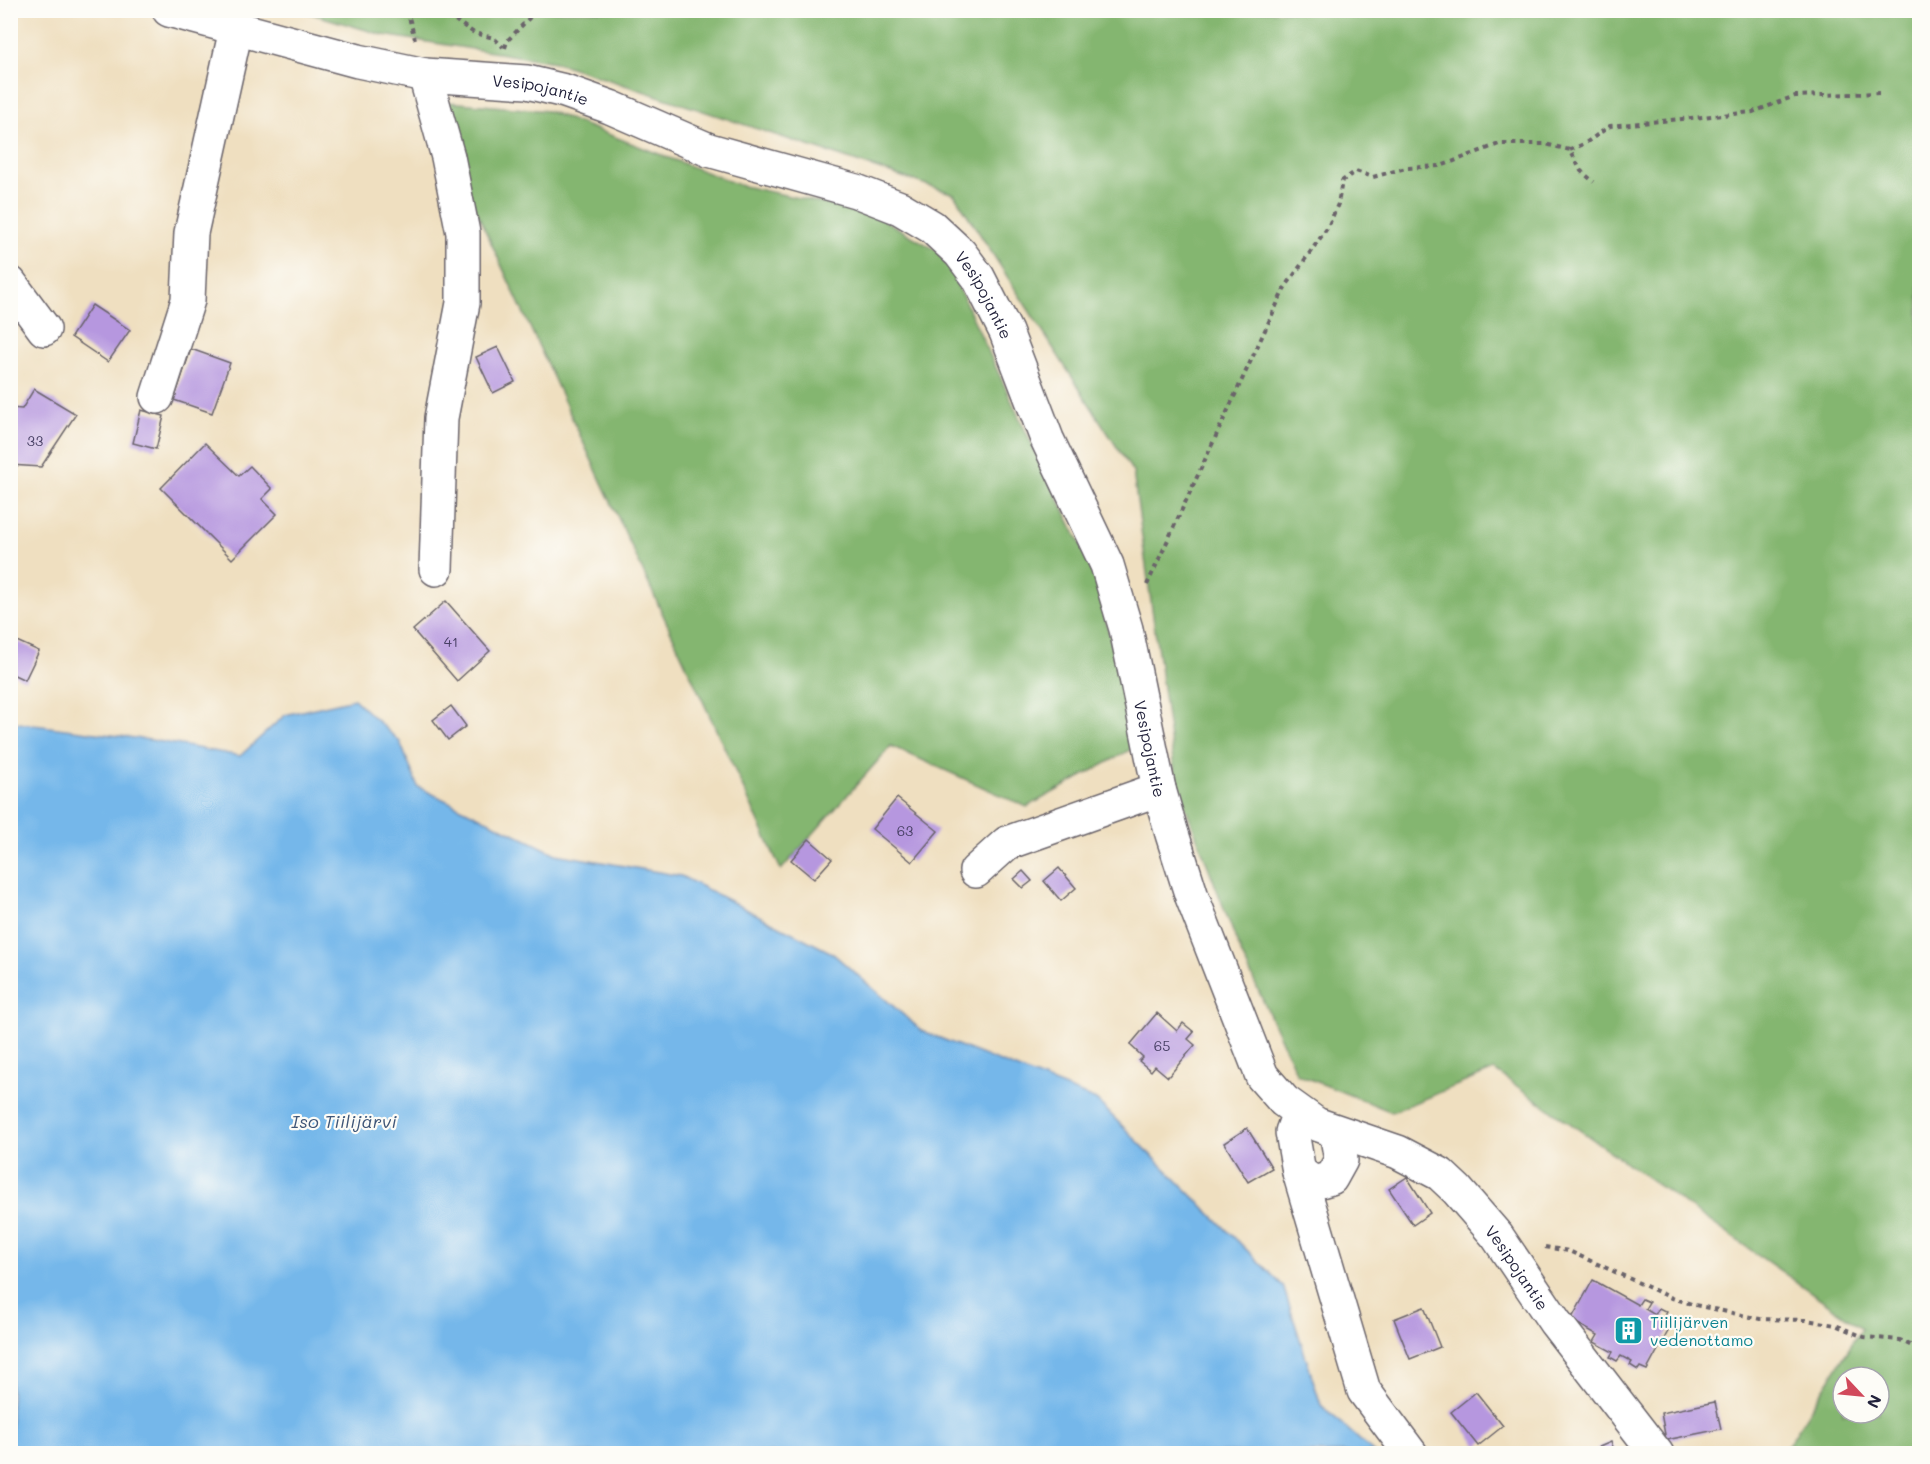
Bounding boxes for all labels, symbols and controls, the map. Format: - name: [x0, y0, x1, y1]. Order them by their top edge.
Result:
- street label: Vesipojantie: [492, 69, 592, 109]
- street label: Vesipojantie: [951, 246, 1018, 341]
- house number: 33: [27, 431, 43, 450]
- house number: 41: [444, 632, 458, 651]
- street label: Vesipojantie: [1130, 698, 1171, 799]
- house number: 63: [897, 821, 913, 840]
- house number: 65: [1154, 1036, 1170, 1055]
- water label: Iso Tiilijärvi: [291, 1109, 397, 1133]
- street label: Vesipojantie: [1481, 1220, 1554, 1314]
- place label: Tiilijärven vedenottamo: [1650, 1311, 1753, 1350]
- building icon: Tiilijärven vedenottamo: [1613, 1314, 1645, 1346]
- north arrow: [1831, 1365, 1891, 1425]
- text: N: [1863, 1392, 1887, 1412]

